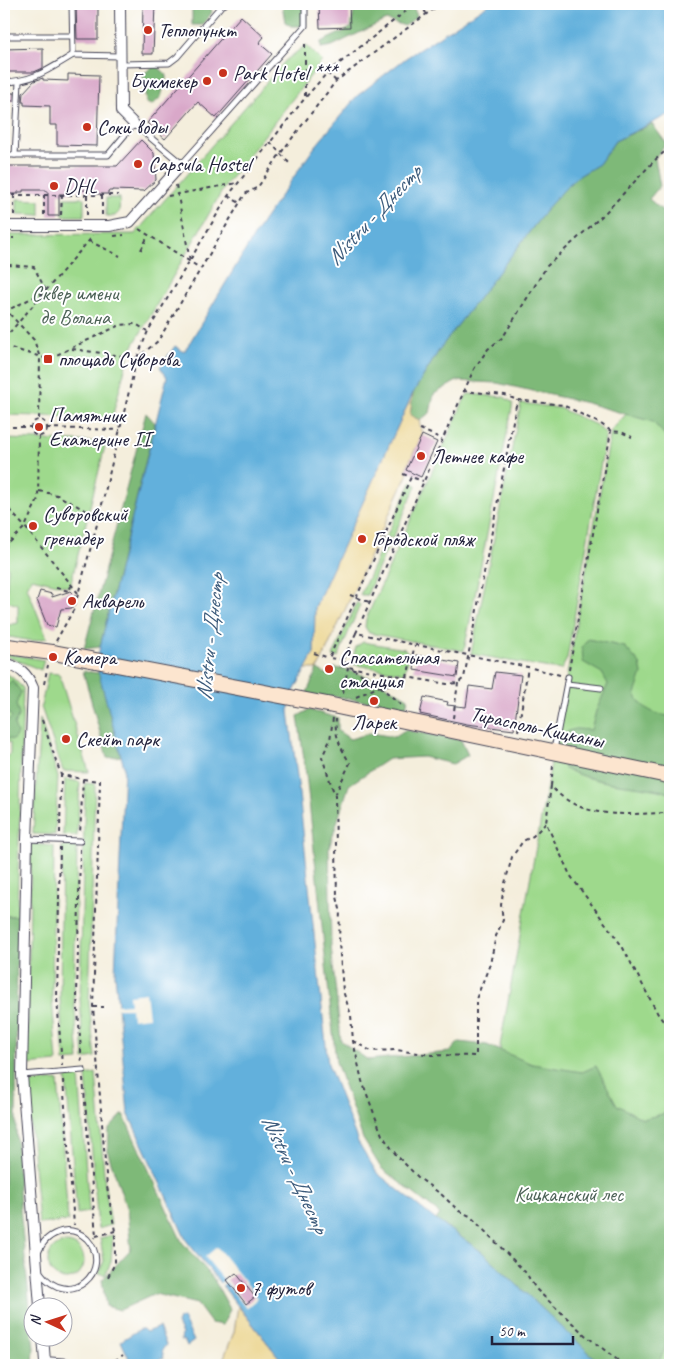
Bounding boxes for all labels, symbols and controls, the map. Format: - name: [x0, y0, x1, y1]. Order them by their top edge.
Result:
- place label: Теплопункт: [158, 17, 237, 43]
- marker: Теплопункт: [142, 24, 154, 36]
- place label: Park Hotel ***: [233, 60, 339, 86]
- marker: Park Hotel ***: [217, 67, 229, 79]
- place label: Букмекер: [130, 68, 198, 94]
- marker: Букмекер: [201, 75, 213, 87]
- place label: Соки воды: [97, 114, 169, 140]
- marker: Соки воды: [81, 121, 93, 133]
- place label: Capsula Hostel: [148, 151, 254, 177]
- water label: Nistru - Днестр: [320, 157, 429, 271]
- marker: Capsula Hostel: [132, 158, 144, 170]
- place label: DHL: [64, 173, 98, 199]
- marker: DHL: [48, 180, 60, 192]
- park label: Сквер имени де Волана: [31, 280, 120, 330]
- place label: площадь Суворова: [58, 346, 182, 372]
- marker: площадь Суворова: [42, 353, 54, 365]
- place label: Памятник Екатерине II: [49, 402, 155, 452]
- marker: Памятник Екатерине II: [33, 421, 45, 433]
- place label: Летнее кафе: [431, 443, 524, 469]
- marker: Летнее кафе: [415, 450, 427, 462]
- place label: Суворовский гренадер: [43, 501, 129, 551]
- marker: Суворовский гренадер: [27, 520, 39, 532]
- place label: Городской пляж: [372, 526, 476, 552]
- marker: Городской пляж: [356, 533, 368, 545]
- water label: Nistru - Днестр: [189, 570, 231, 702]
- place label: Акварель: [82, 588, 145, 614]
- marker: Акварель: [66, 595, 78, 607]
- place label: Камера: [63, 644, 119, 670]
- place label: Спасательная станция: [339, 644, 440, 694]
- marker: Камера: [47, 651, 59, 663]
- marker: Спасательная станция: [323, 663, 335, 675]
- marker: Ларек: [368, 695, 380, 707]
- street label: Тирасполь-Кицканы: [468, 700, 608, 754]
- place label: Ларек: [352, 709, 398, 735]
- place label: Скейт парк: [76, 726, 161, 752]
- marker: Скейт парк: [60, 733, 72, 745]
- water label: Nistru - Днестр: [256, 1111, 336, 1240]
- park label: Кицканский лес: [515, 1181, 625, 1207]
- place label: 7 футов: [251, 1275, 315, 1301]
- marker: 7 футов: [235, 1282, 247, 1294]
- north arrow: [22, 1296, 72, 1346]
- text: N: [27, 1314, 44, 1326]
- scale bar: [492, 1314, 573, 1346]
- text: 50 m: [499, 1322, 526, 1341]

